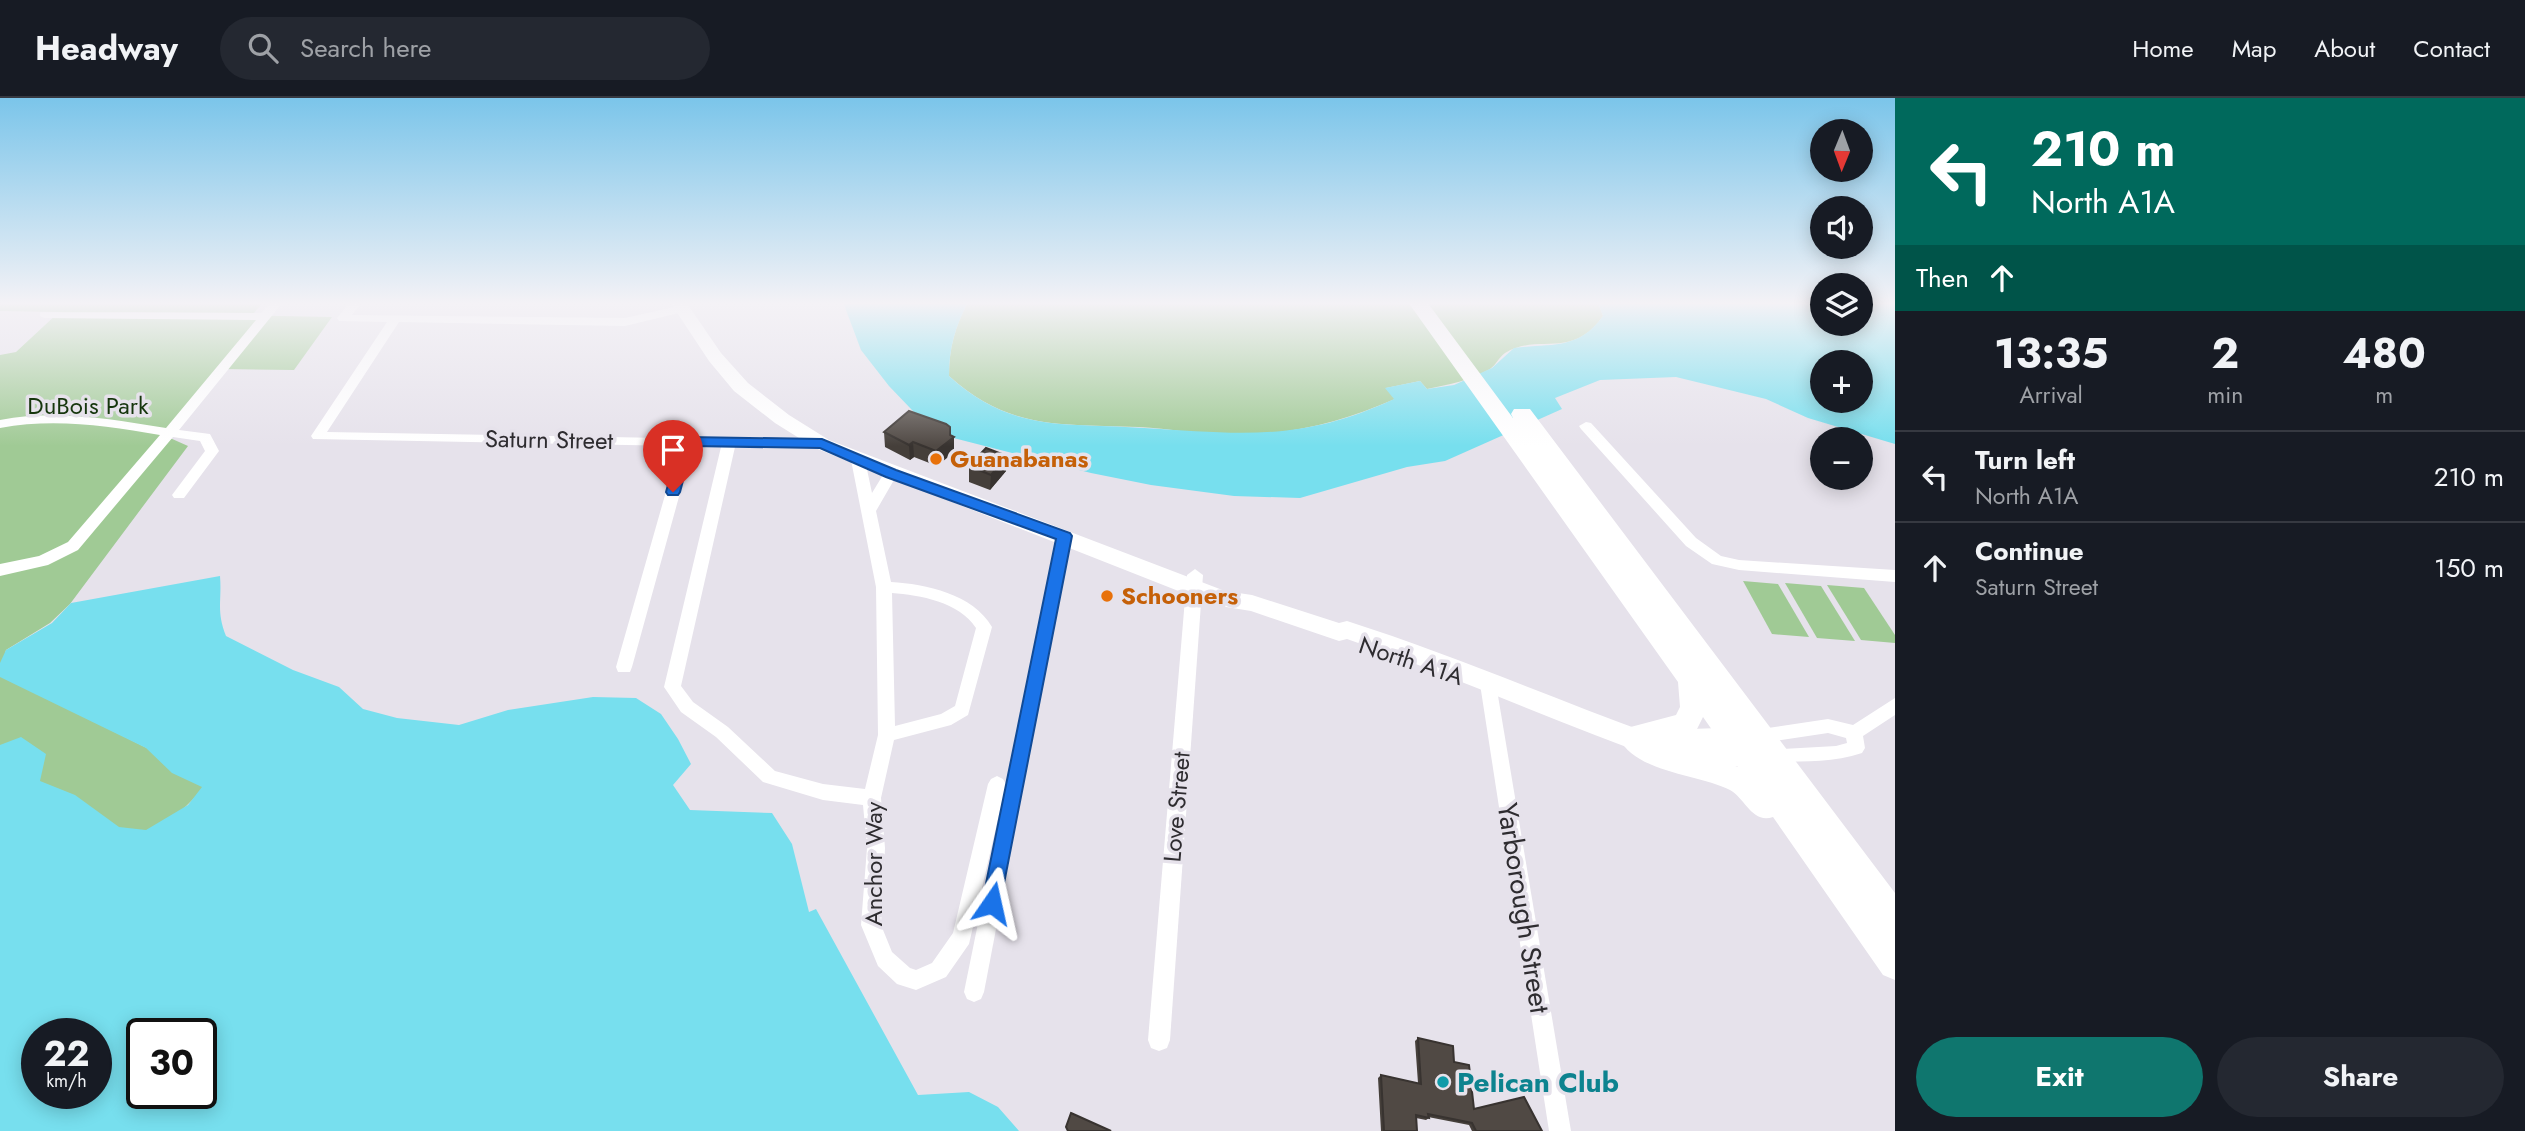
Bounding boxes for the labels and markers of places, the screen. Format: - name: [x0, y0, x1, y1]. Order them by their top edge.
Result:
- pin: [643, 420, 703, 492]
- place label: Guanabanas: [950, 441, 1088, 476]
- marker: Guanabanas: [928, 451, 944, 467]
- place label: Schooners: [1121, 578, 1238, 613]
- marker: Schooners: [1099, 588, 1115, 604]
- place label: Pelican Club: [1457, 1062, 1619, 1103]
- marker: Pelican Club: [1435, 1074, 1451, 1090]

